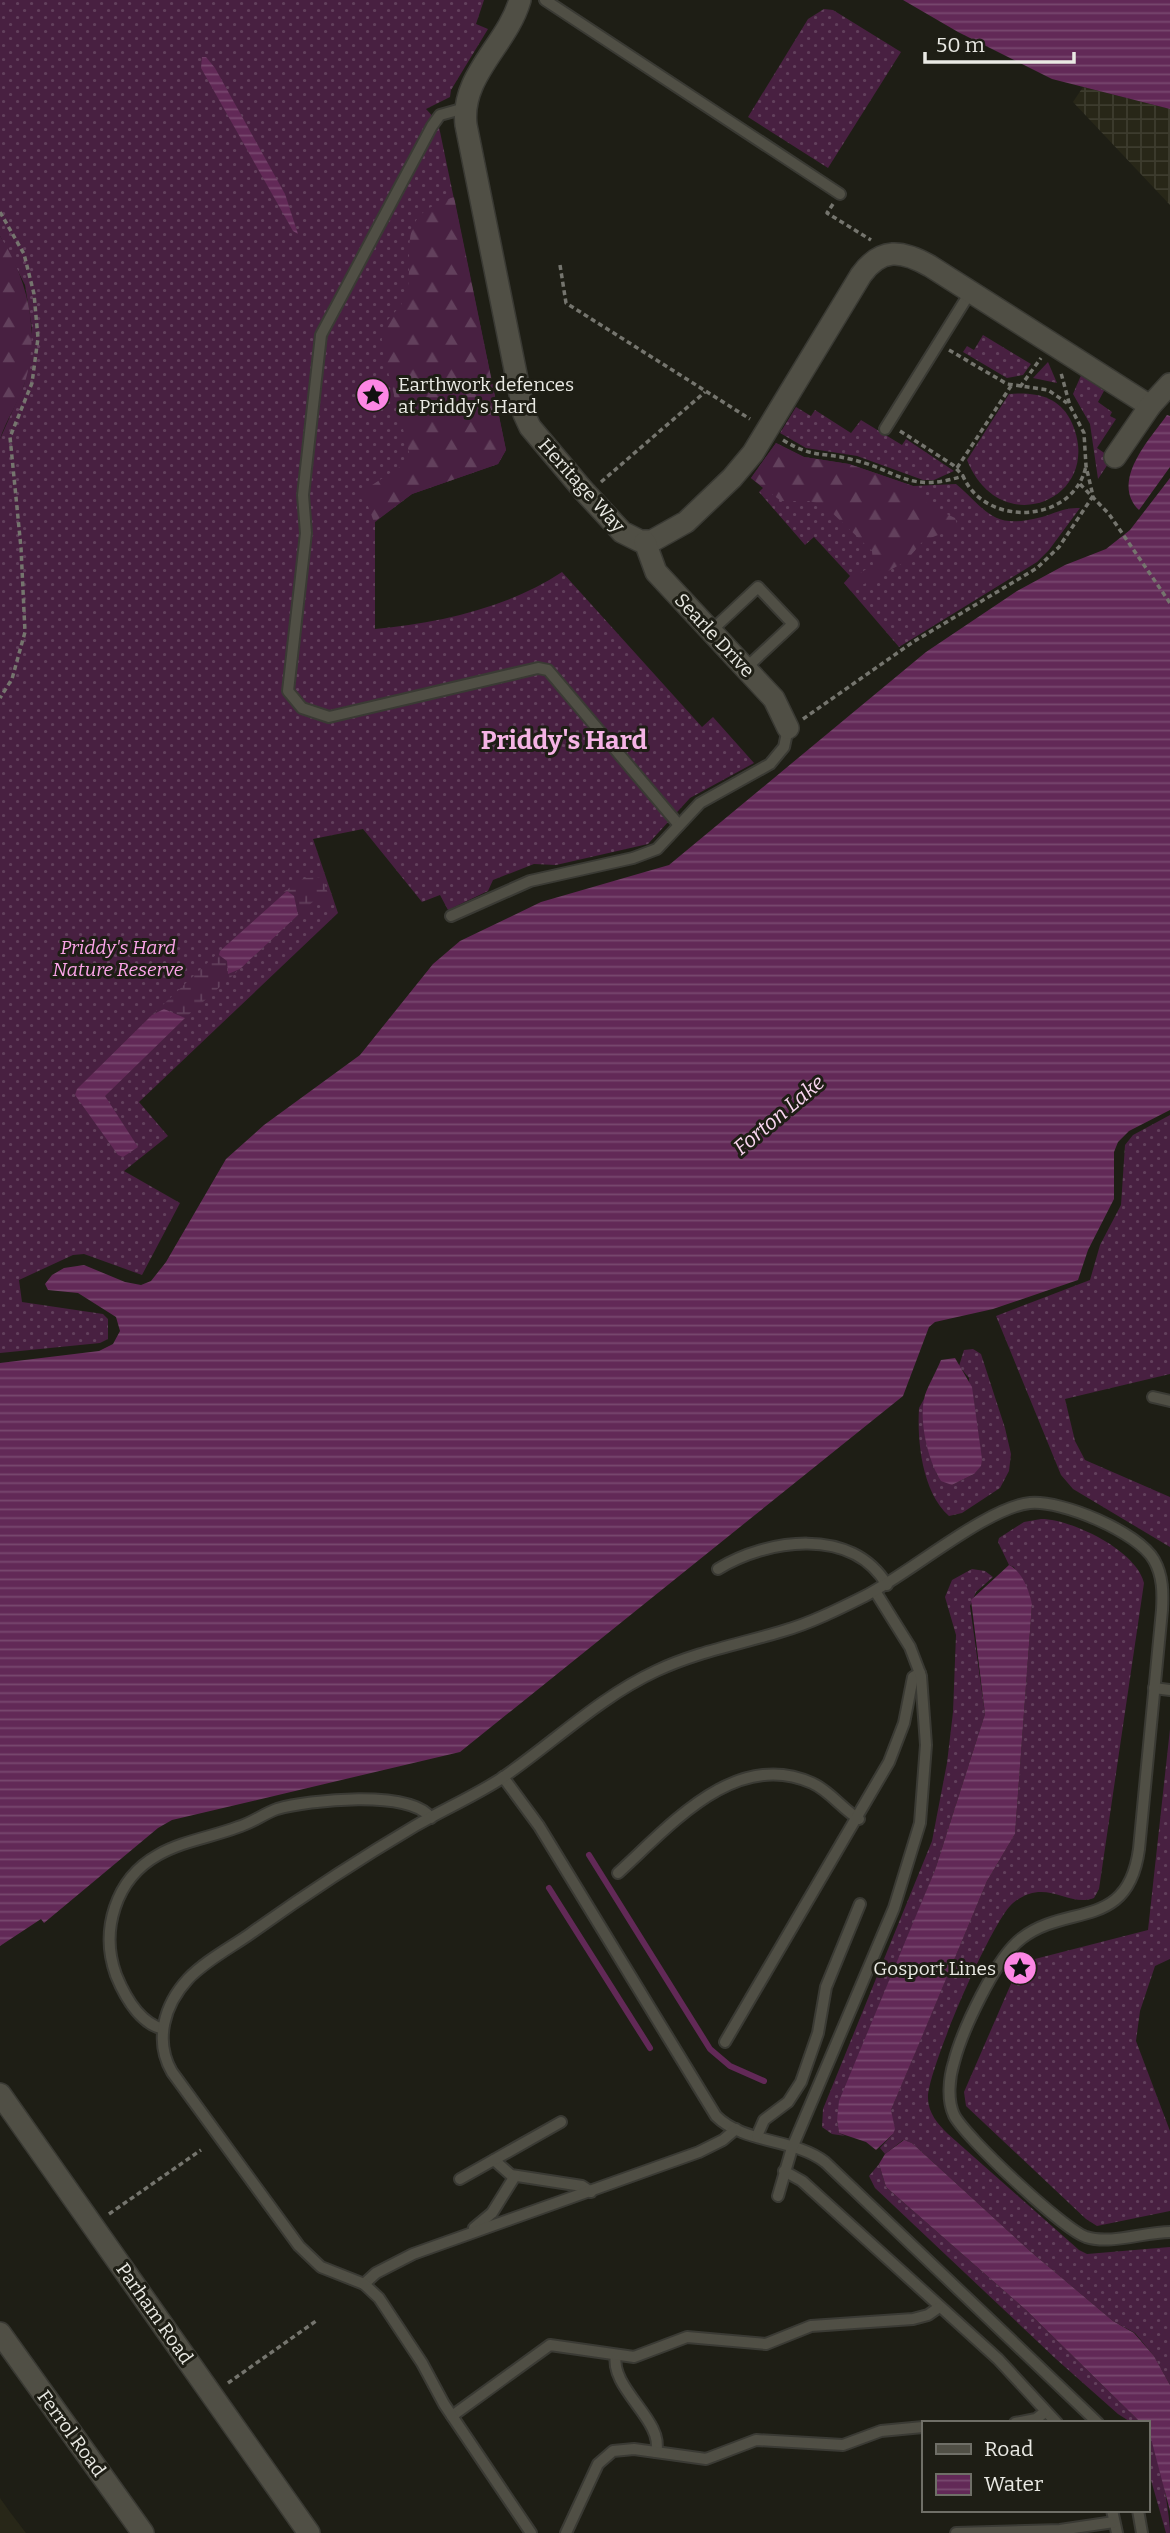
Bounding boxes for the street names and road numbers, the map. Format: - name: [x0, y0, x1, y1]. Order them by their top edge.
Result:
- street label: Heritage Way: [533, 434, 630, 538]
- street label: Searle Drive: [670, 589, 759, 682]
- street label: Parham Road: [111, 2258, 198, 2368]
- street label: Ferrol Road: [33, 2386, 111, 2481]

